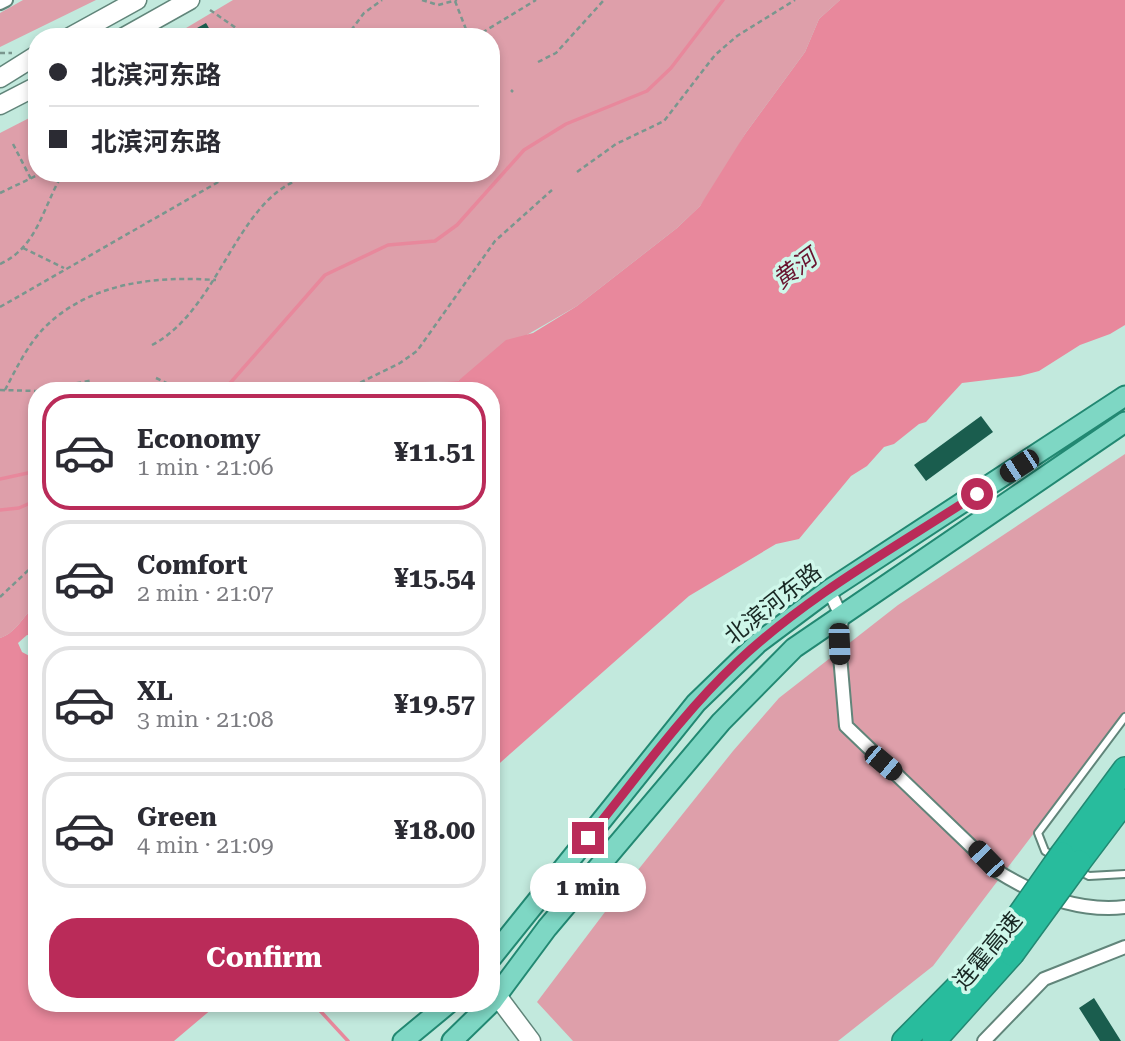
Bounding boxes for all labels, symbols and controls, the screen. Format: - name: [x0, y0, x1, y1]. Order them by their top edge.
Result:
- text: 北滨河东路: [91, 60, 221, 90]
- text: 北滨河东路: [91, 127, 221, 157]
- water label: 黄河: [767, 241, 826, 295]
- icon: car: [53, 421, 116, 484]
- text: Economy: [137, 424, 260, 454]
- text: ¥11.51: [394, 437, 475, 467]
- car: [996, 446, 1043, 486]
- text: 1 min · 21:06: [137, 454, 274, 481]
- route start: [961, 478, 993, 510]
- icon: car: [53, 547, 116, 610]
- text: Comfort: [137, 550, 247, 580]
- street label: 北滨河东路: [719, 558, 827, 650]
- text: ¥15.54: [394, 563, 475, 593]
- text: 2 min · 21:07: [137, 580, 274, 607]
- car: [828, 623, 851, 665]
- icon: car: [53, 673, 116, 736]
- text: XL: [137, 676, 173, 706]
- text: ¥19.57: [394, 689, 475, 719]
- text: 3 min · 21:08: [137, 706, 274, 733]
- car: [861, 741, 906, 785]
- icon: car: [53, 799, 116, 862]
- text: Green: [137, 802, 217, 832]
- text: ¥18.00: [394, 815, 475, 845]
- route end: [572, 822, 604, 854]
- text: 4 min · 21:09: [137, 832, 274, 859]
- car: [964, 837, 1009, 881]
- callout: 1 min: [530, 862, 646, 912]
- text: 1 min: [556, 874, 620, 901]
- street label: 连霍高速: [948, 907, 1028, 995]
- button: Confirm: [49, 918, 479, 998]

